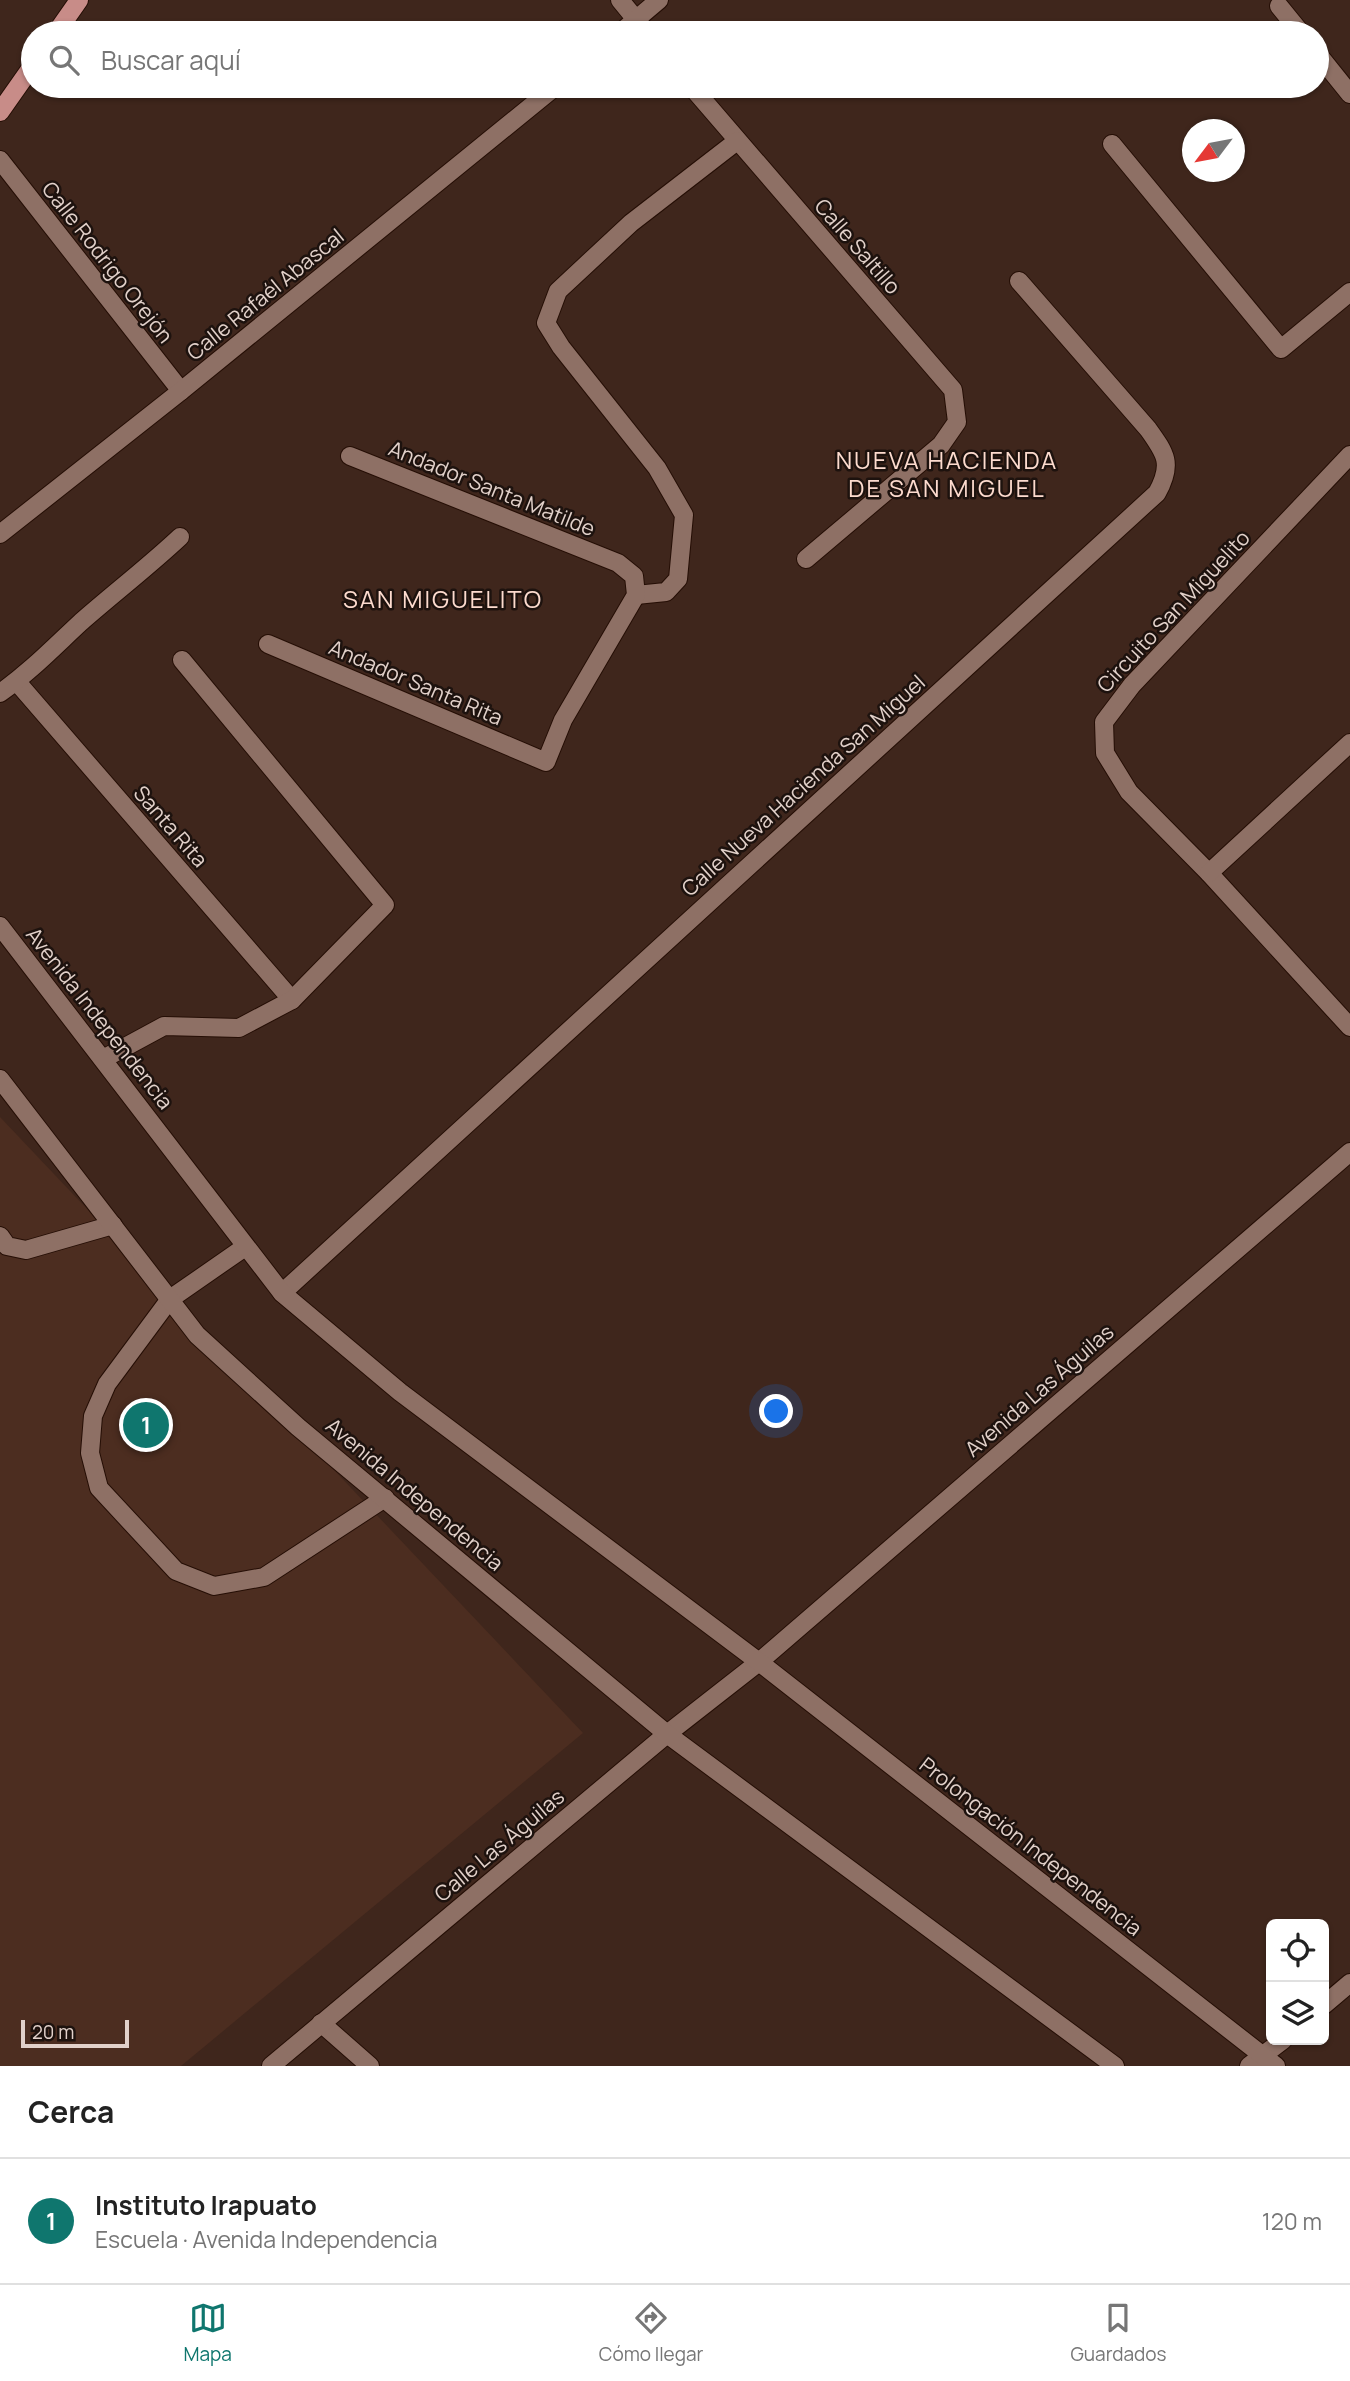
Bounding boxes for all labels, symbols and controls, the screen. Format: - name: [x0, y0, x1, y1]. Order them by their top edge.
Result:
- search box: [21, 21, 1329, 98]
- icon: search: [45, 41, 83, 79]
- text: Buscar aquí: [101, 42, 241, 78]
- north arrow: [1182, 119, 1245, 182]
- street label: Calle Rodrigo Orejón: [36, 176, 180, 348]
- street label: Calle Saltillo: [809, 192, 907, 300]
- street label: Calle Rafaél Abascal: [181, 222, 349, 366]
- street label: Andador Santa Matilde: [385, 434, 599, 542]
- district label: NUEVA HACIENDA DE SAN MIGUEL: [836, 443, 1058, 504]
- street label: Circuito San Miguelito: [1090, 524, 1256, 698]
- district label: SAN MIGUELITO: [343, 582, 543, 615]
- street label: Andador Santa Rita: [325, 633, 507, 731]
- street label: Calle Nueva Hacienda San Miguel: [675, 668, 931, 902]
- street label: Santa Rita: [128, 779, 214, 873]
- street label: Avenida Independencia: [20, 921, 180, 1115]
- street label: Avenida Las Águilas: [959, 1318, 1119, 1462]
- your location: [759, 1394, 793, 1428]
- pin: 1: [123, 1399, 169, 1451]
- street label: Avenida Independencia: [320, 1411, 510, 1577]
- street label: Prolongación Independencia: [914, 1750, 1148, 1942]
- street label: Calle Las Águilas: [428, 1782, 570, 1908]
- map controls: [1266, 1919, 1329, 2045]
- button: locate: [1266, 1919, 1329, 1982]
- button: layers: [1266, 1982, 1329, 2045]
- scale bar: [21, 2017, 130, 2049]
- text: 20 m: [32, 2019, 74, 2045]
- text: Cerca: [28, 2091, 114, 2132]
- text: Instituto Irapuato: [95, 2187, 317, 2223]
- text: 1: [46, 2205, 56, 2237]
- text: 120 m: [1262, 2205, 1322, 2237]
- text: Escuela · Avenida Independencia: [95, 2223, 437, 2255]
- tab: Mapa: [184, 2299, 232, 2367]
- tab: Cómo llegar: [599, 2299, 703, 2367]
- tab: Guardados: [1070, 2299, 1166, 2367]

